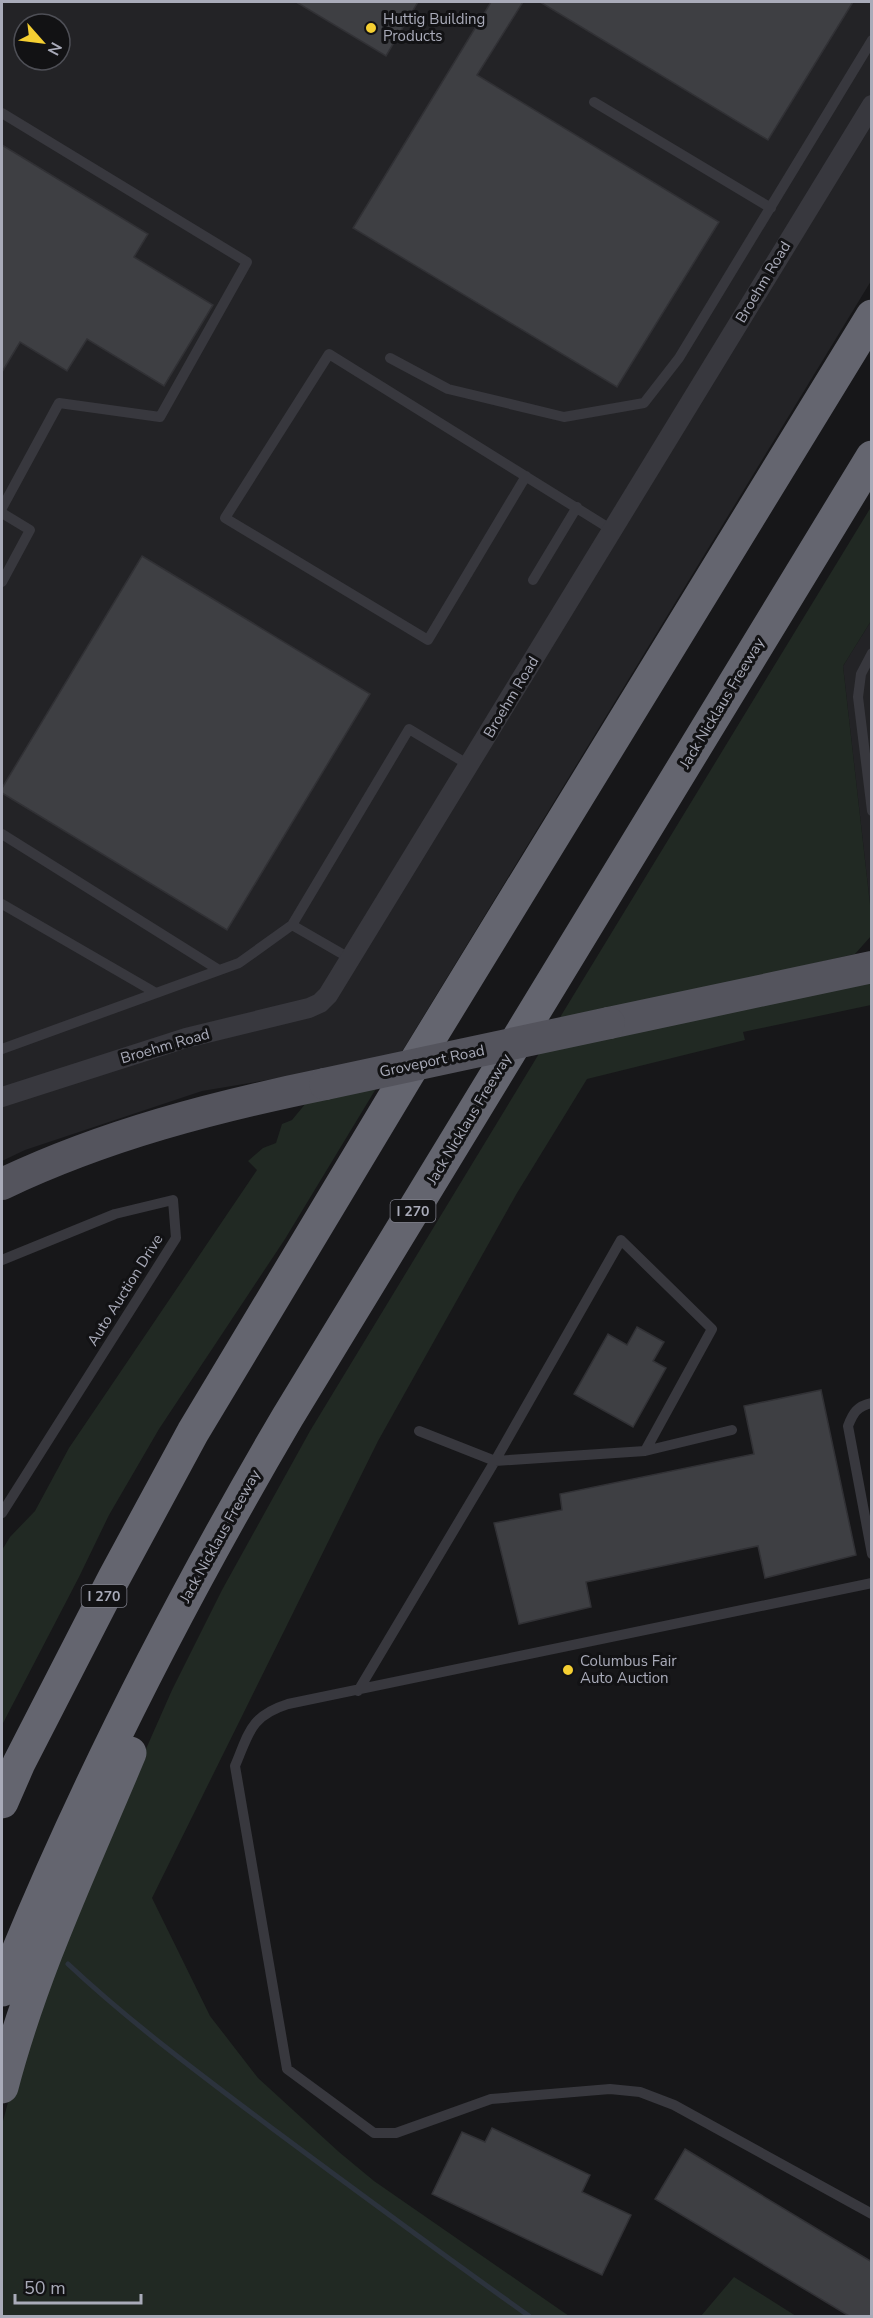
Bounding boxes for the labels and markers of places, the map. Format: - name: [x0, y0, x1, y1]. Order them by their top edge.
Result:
- place label: Huttig Building Products: [383, 9, 485, 46]
- marker: Huttig Building Products: [364, 21, 378, 35]
- place label: Columbus Fair Auto Auction: [580, 1651, 677, 1688]
- marker: Columbus Fair Auto Auction: [561, 1663, 575, 1677]

